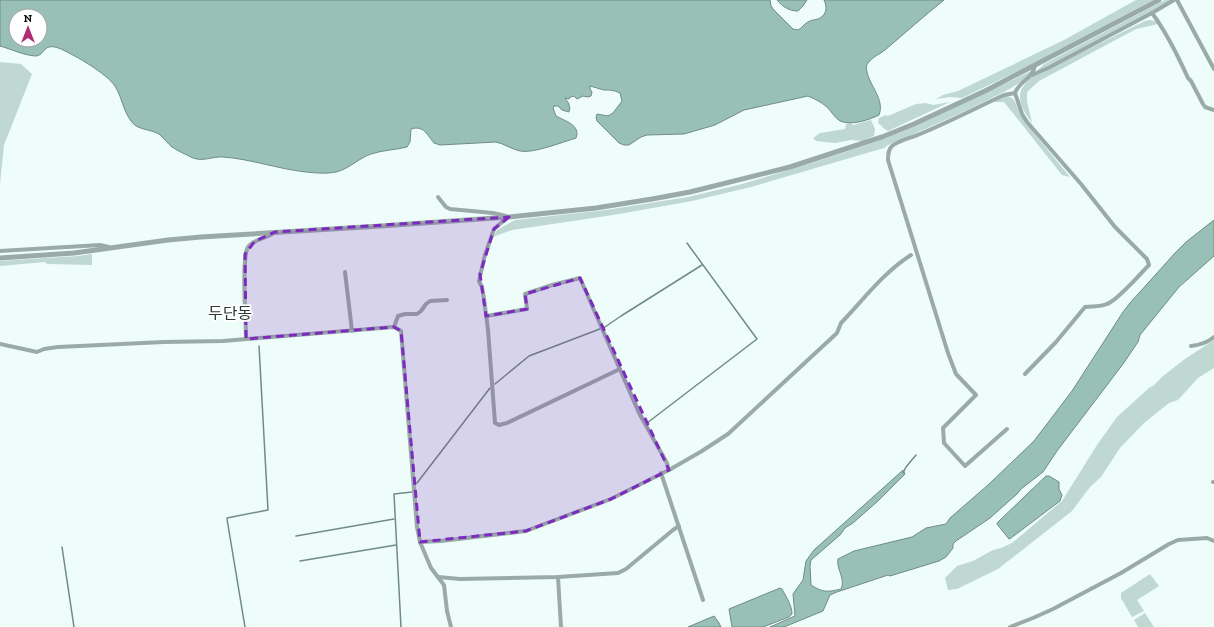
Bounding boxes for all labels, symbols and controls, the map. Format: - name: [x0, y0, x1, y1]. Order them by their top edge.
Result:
- north arrow: [8, 8, 48, 48]
- text: N: [24, 12, 33, 25]
- district label: 두단동: [208, 304, 252, 323]

